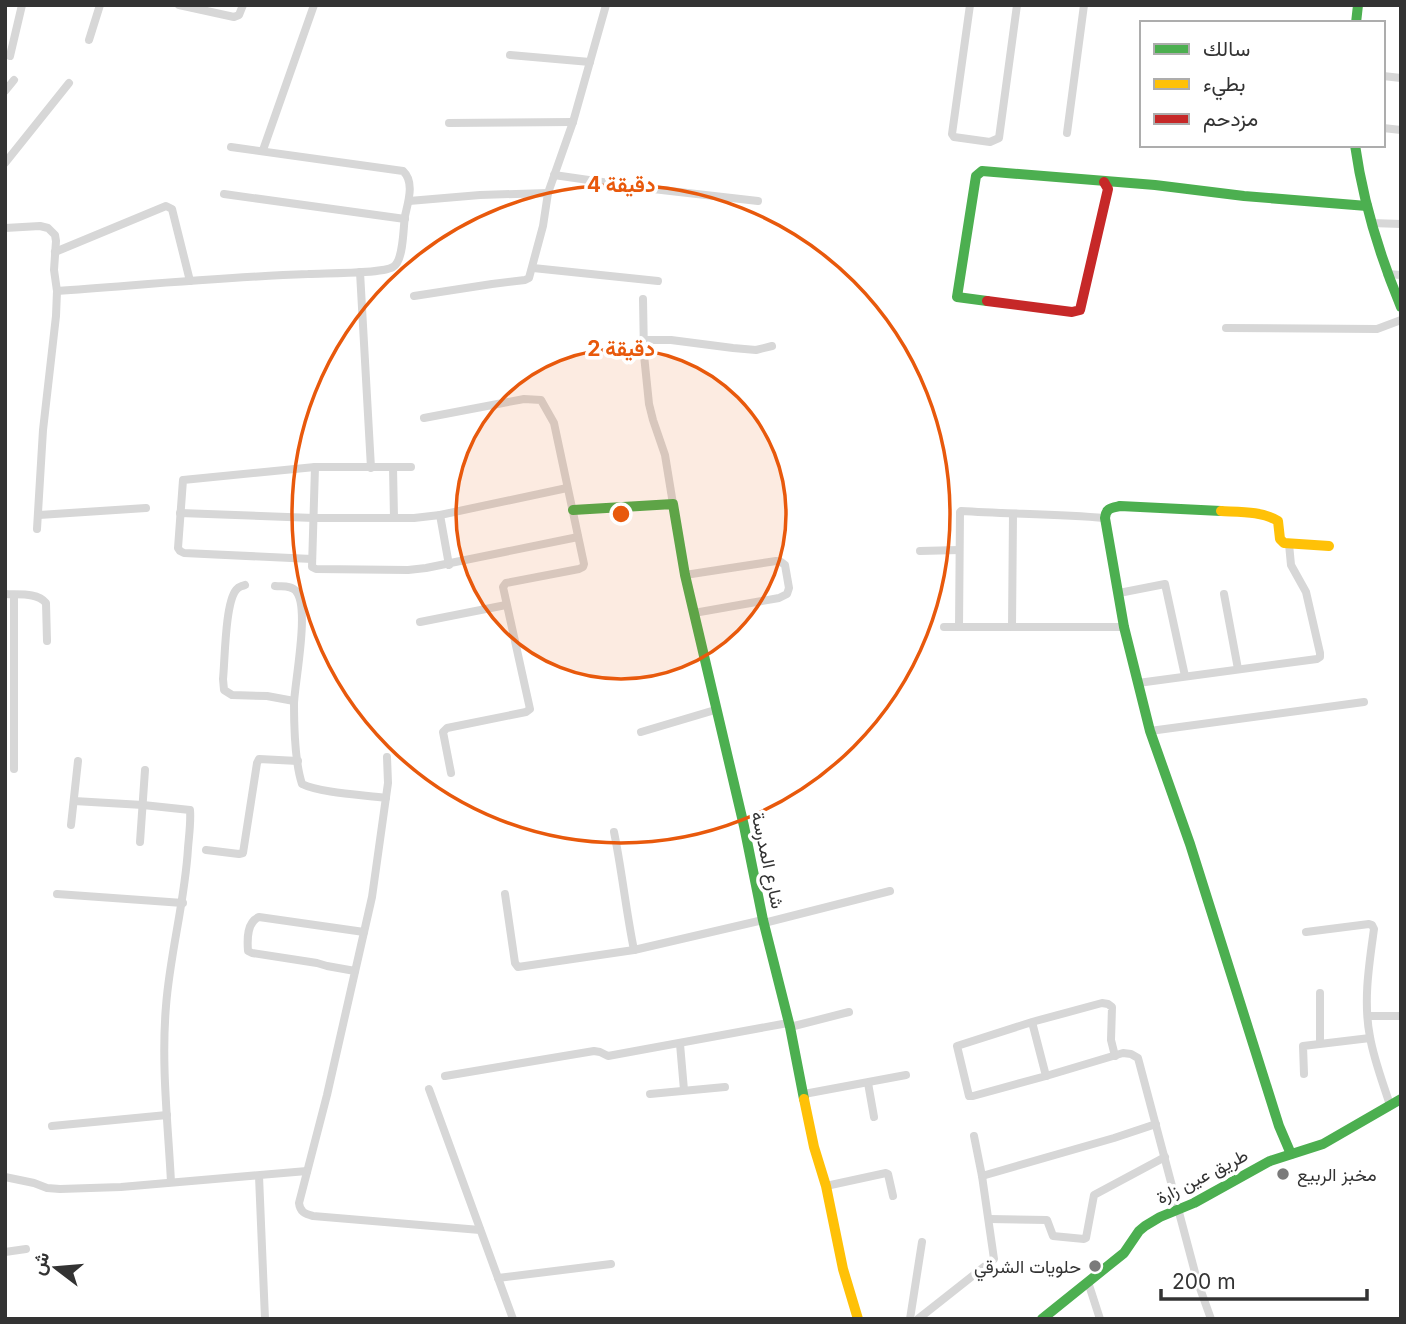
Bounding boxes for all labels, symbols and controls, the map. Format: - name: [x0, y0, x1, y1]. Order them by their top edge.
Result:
- legend: [1140, 21, 1385, 147]
- text: سالك: [1203, 36, 1250, 61]
- text: بطيء: [1203, 71, 1246, 101]
- text: مزدحم: [1203, 106, 1258, 133]
- text: 4 دقيقة: [587, 172, 655, 197]
- text: 2 دقيقة: [587, 336, 655, 361]
- centre of rings: [609, 502, 633, 526]
- street label: شارع المدرسة: [746, 809, 789, 911]
- street label: طريق عين زارة: [1153, 1144, 1252, 1209]
- place label: مخبز الربيع: [1297, 1164, 1377, 1187]
- marker: مخبز الربيع: [1275, 1166, 1291, 1182]
- north arrow: [21, 1233, 91, 1303]
- text: ش: [26, 1249, 54, 1278]
- place label: حلويات الشرقي: [974, 1256, 1081, 1282]
- marker: حلويات الشرقي: [1087, 1258, 1103, 1274]
- scale bar: [1161, 1258, 1368, 1302]
- text: 200 m: [1172, 1269, 1236, 1294]

